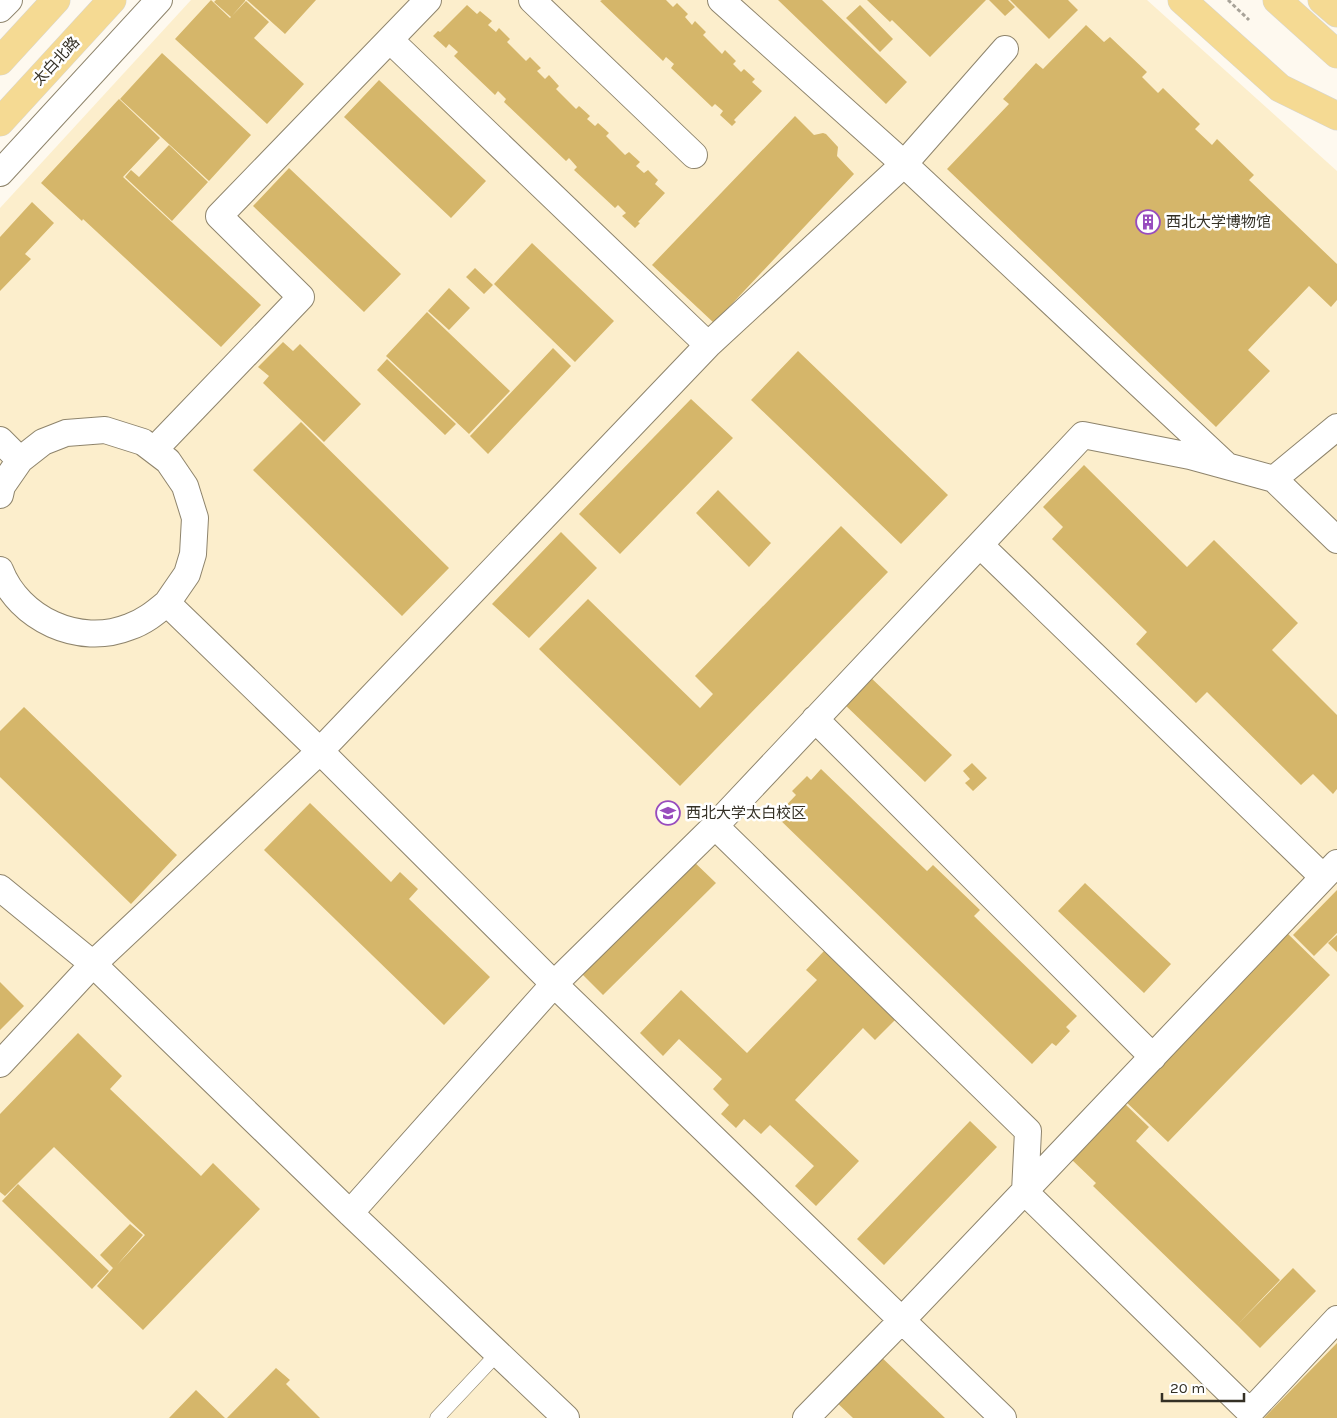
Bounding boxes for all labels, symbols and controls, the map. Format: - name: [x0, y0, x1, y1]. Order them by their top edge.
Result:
- street label: 太白北路: [29, 33, 83, 89]
- building icon: 西北大学博物馆: [1135, 209, 1161, 235]
- place label: 西北大学博物馆: [1166, 213, 1271, 231]
- school or university icon: 西北大学太白校区: [655, 800, 681, 826]
- place label: 西北大学太白校区: [686, 804, 806, 822]
- scale bar: [1162, 1370, 1244, 1402]
- text: 20 m: [1170, 1379, 1205, 1397]

